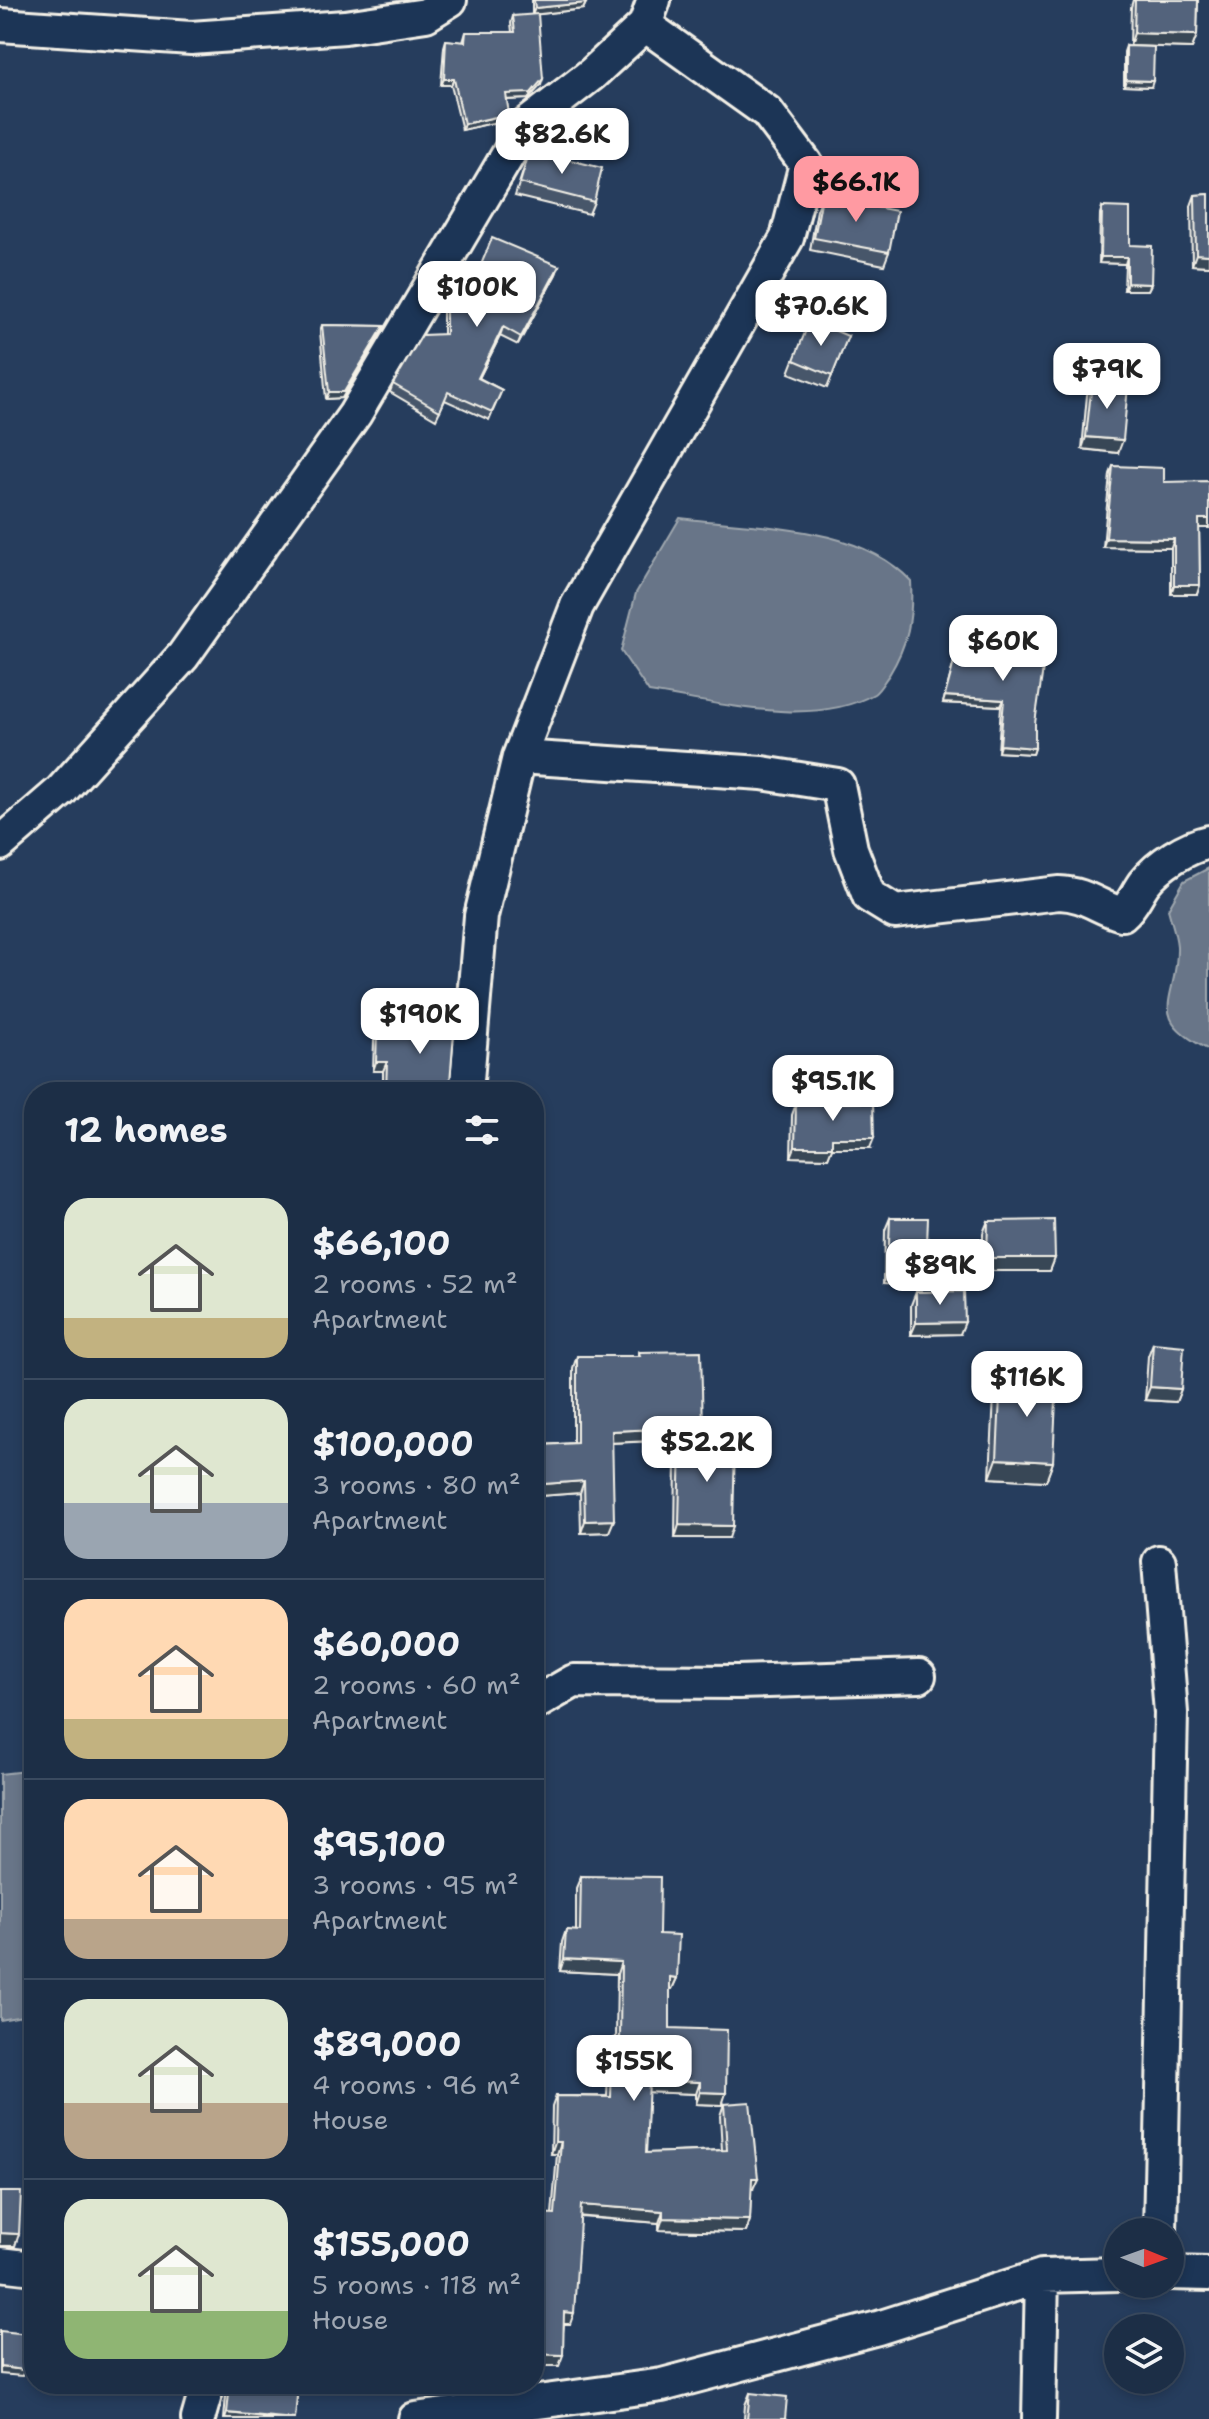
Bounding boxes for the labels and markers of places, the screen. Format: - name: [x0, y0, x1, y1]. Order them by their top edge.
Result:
- pin: $82.6K: [497, 108, 627, 176]
- pin: $66.1K: [791, 156, 921, 224]
- pin: $100K: [421, 261, 533, 329]
- pin: $70.6K: [756, 280, 886, 348]
- pin: $79K: [1060, 343, 1154, 411]
- pin: $60K: [956, 615, 1050, 683]
- pin: $190K: [364, 988, 476, 1056]
- pin: $95.1K: [768, 1055, 898, 1123]
- pin: $89K: [893, 1239, 987, 1307]
- pin: $116K: [971, 1351, 1083, 1419]
- pin: $52.2K: [642, 1416, 772, 1484]
- pin: $155K: [578, 2035, 690, 2103]

